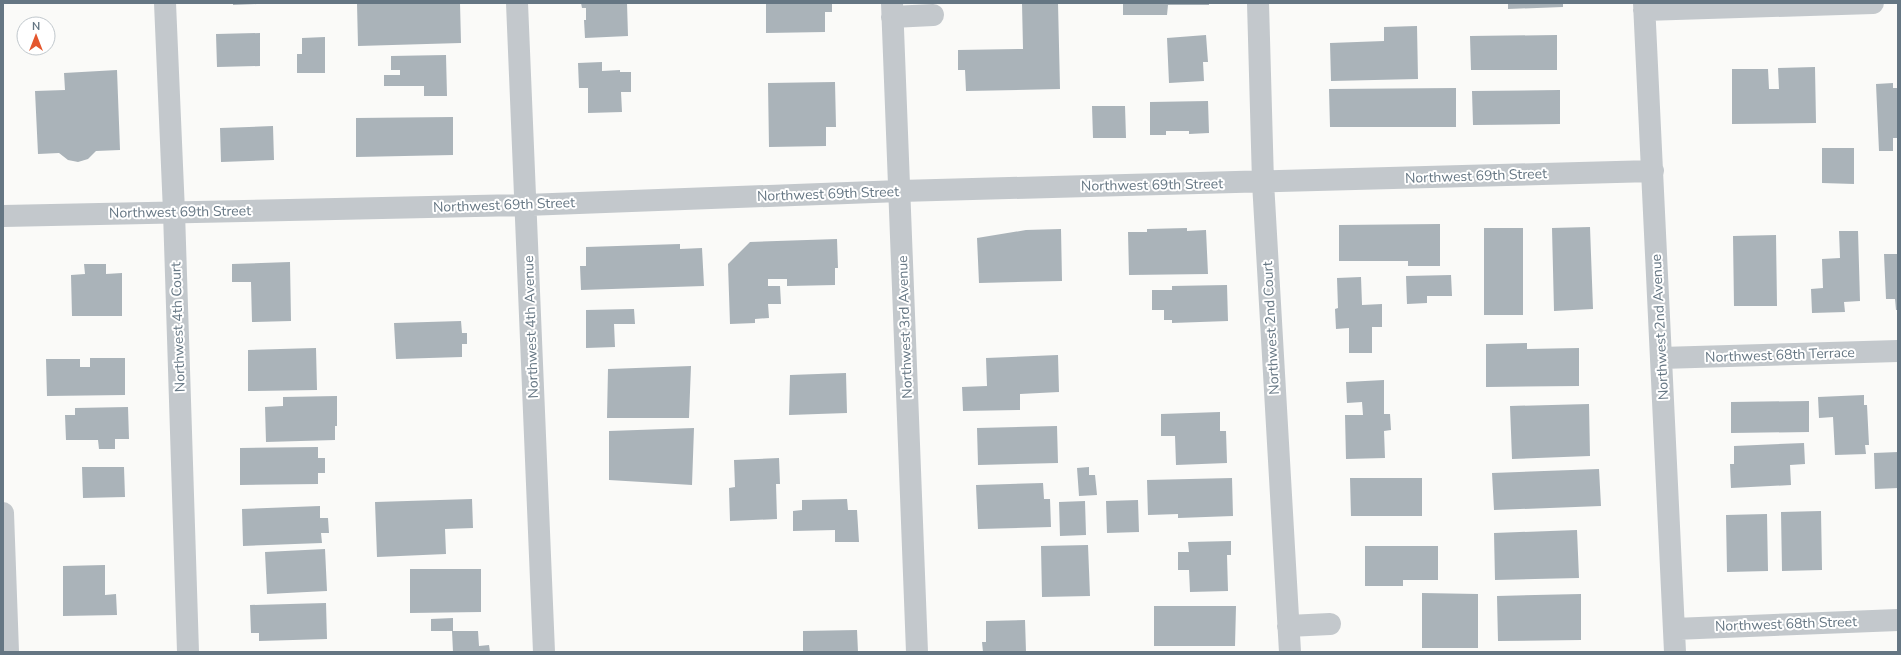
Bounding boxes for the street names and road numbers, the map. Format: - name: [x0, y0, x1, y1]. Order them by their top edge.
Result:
- street label: Northwest 69th Street: [1405, 164, 1547, 188]
- street label: Northwest 69th Street: [1081, 174, 1223, 196]
- street label: Northwest 69th Street: [757, 182, 899, 206]
- street label: Northwest 69th Street: [433, 193, 575, 217]
- street label: Northwest 69th Street: [109, 201, 251, 223]
- street label: Northwest 2nd Avenue: [1647, 253, 1673, 401]
- street label: Northwest 4th Avenue: [519, 255, 543, 399]
- street label: Northwest 3rd Avenue: [893, 255, 917, 399]
- street label: Northwest 4th Court: [166, 261, 190, 392]
- street label: Northwest 2nd Court: [1258, 261, 1284, 395]
- street label: Northwest 68th Terrace: [1705, 343, 1855, 367]
- street label: Northwest 68th Street: [1715, 612, 1857, 636]

